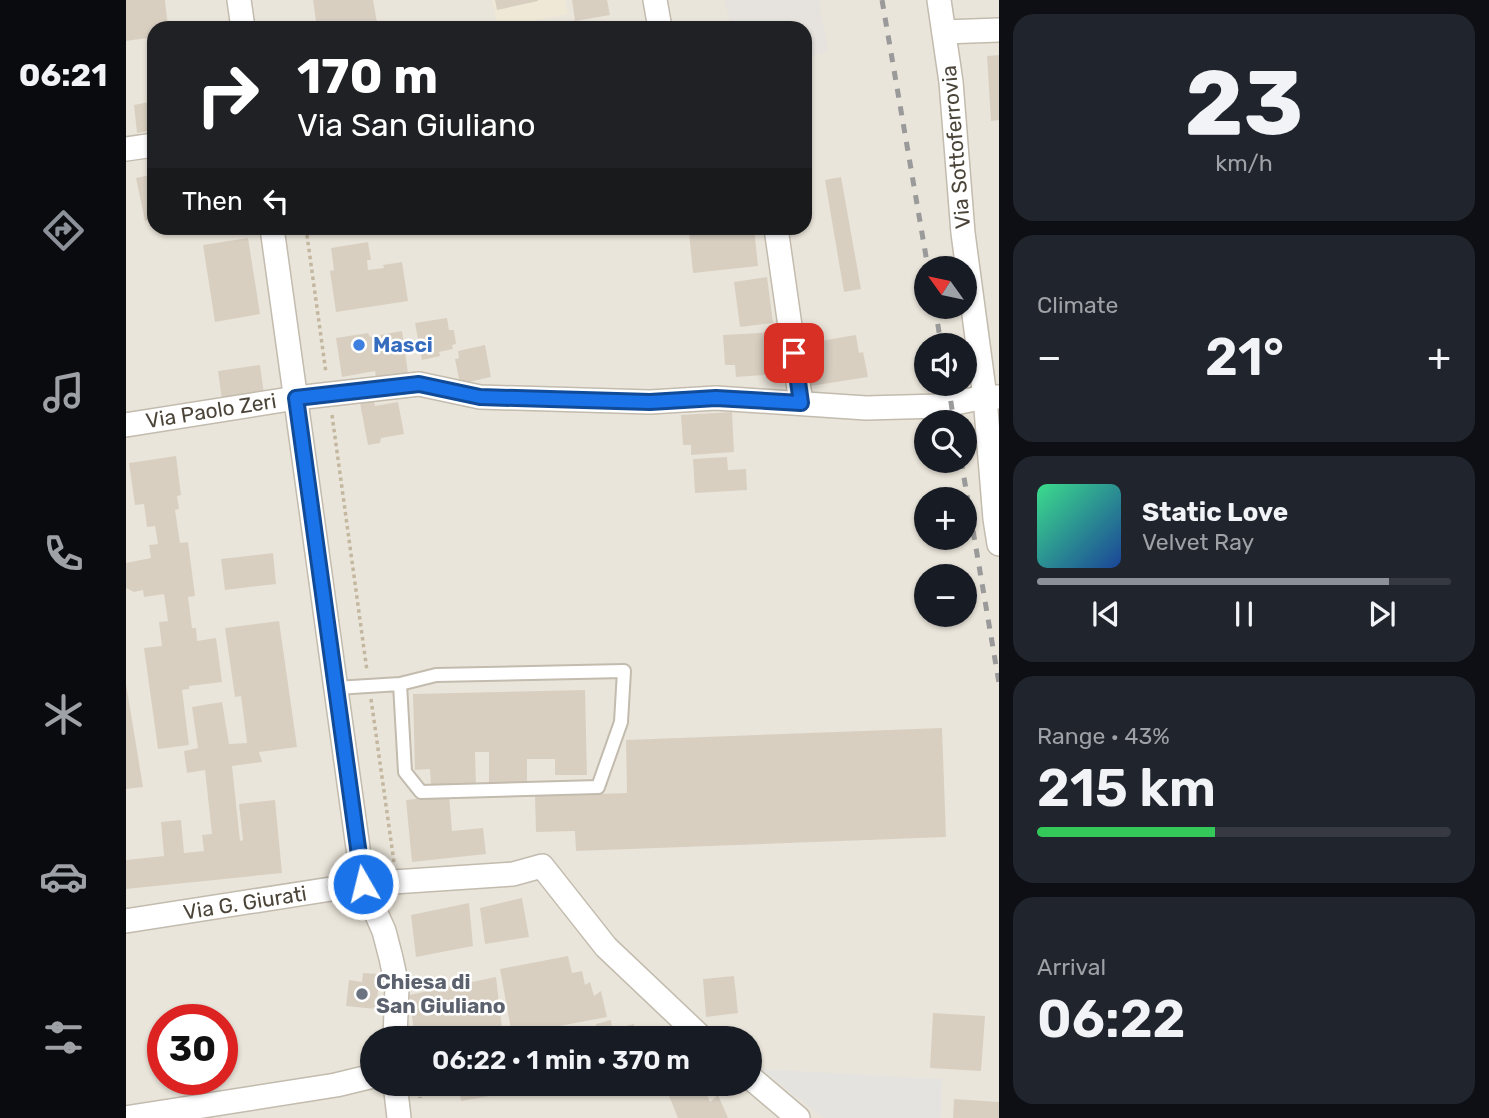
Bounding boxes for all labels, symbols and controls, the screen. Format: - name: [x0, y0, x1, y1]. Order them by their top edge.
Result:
- text: 170 m: [297, 47, 438, 105]
- icon: right: [182, 49, 273, 140]
- text: 23: [1184, 49, 1304, 157]
- text: 06:21: [19, 56, 107, 94]
- street label: Via Sottoferrovia: [936, 64, 975, 230]
- text: Via San Giuliano: [297, 106, 536, 144]
- text: km/h: [1215, 149, 1273, 177]
- icon: left: [257, 182, 295, 220]
- text: Then: [182, 186, 243, 217]
- icon: directions: [39, 206, 88, 255]
- north arrow: [914, 256, 976, 318]
- map controls: [914, 256, 977, 627]
- text: Climate: [1037, 291, 1118, 319]
- pin: [764, 323, 824, 383]
- text: 21°: [1205, 326, 1284, 388]
- place label: Masci: [373, 332, 433, 357]
- button: sound: [914, 333, 977, 396]
- icon: arrive: [775, 334, 813, 372]
- text: −: [1037, 334, 1062, 380]
- text: +: [1427, 334, 1451, 380]
- marker: Masci: [351, 337, 367, 353]
- icon: music: [39, 368, 88, 417]
- street label: Via Paolo Zeri: [144, 388, 278, 433]
- button: search: [914, 410, 977, 473]
- button: +: [914, 487, 977, 550]
- text: Static Love: [1142, 497, 1288, 528]
- text: Velvet Ray: [1142, 528, 1254, 556]
- icon: phone: [39, 529, 88, 578]
- button: −: [914, 564, 977, 627]
- icon: previous: [1087, 595, 1125, 633]
- icon: pause: [1225, 595, 1263, 633]
- icon: next: [1363, 595, 1401, 633]
- icon: climate: [39, 690, 88, 739]
- text: Range · 43%: [1037, 722, 1170, 750]
- text: 215 km: [1037, 757, 1216, 819]
- position arrow: [326, 847, 400, 921]
- icon: car: [39, 852, 88, 901]
- street label: Via G. Giurati: [181, 880, 308, 925]
- text: Arrival: [1037, 953, 1106, 981]
- place label: Chiesa di San Giuliano: [376, 969, 506, 1018]
- marker: Chiesa di San Giuliano: [354, 986, 370, 1002]
- text: 06:22: [1037, 988, 1186, 1050]
- speed limit sign: 30: [147, 1004, 238, 1095]
- icon: filters: [39, 1013, 88, 1062]
- text: 06:22 · 1 min · 370 m: [432, 1045, 690, 1076]

